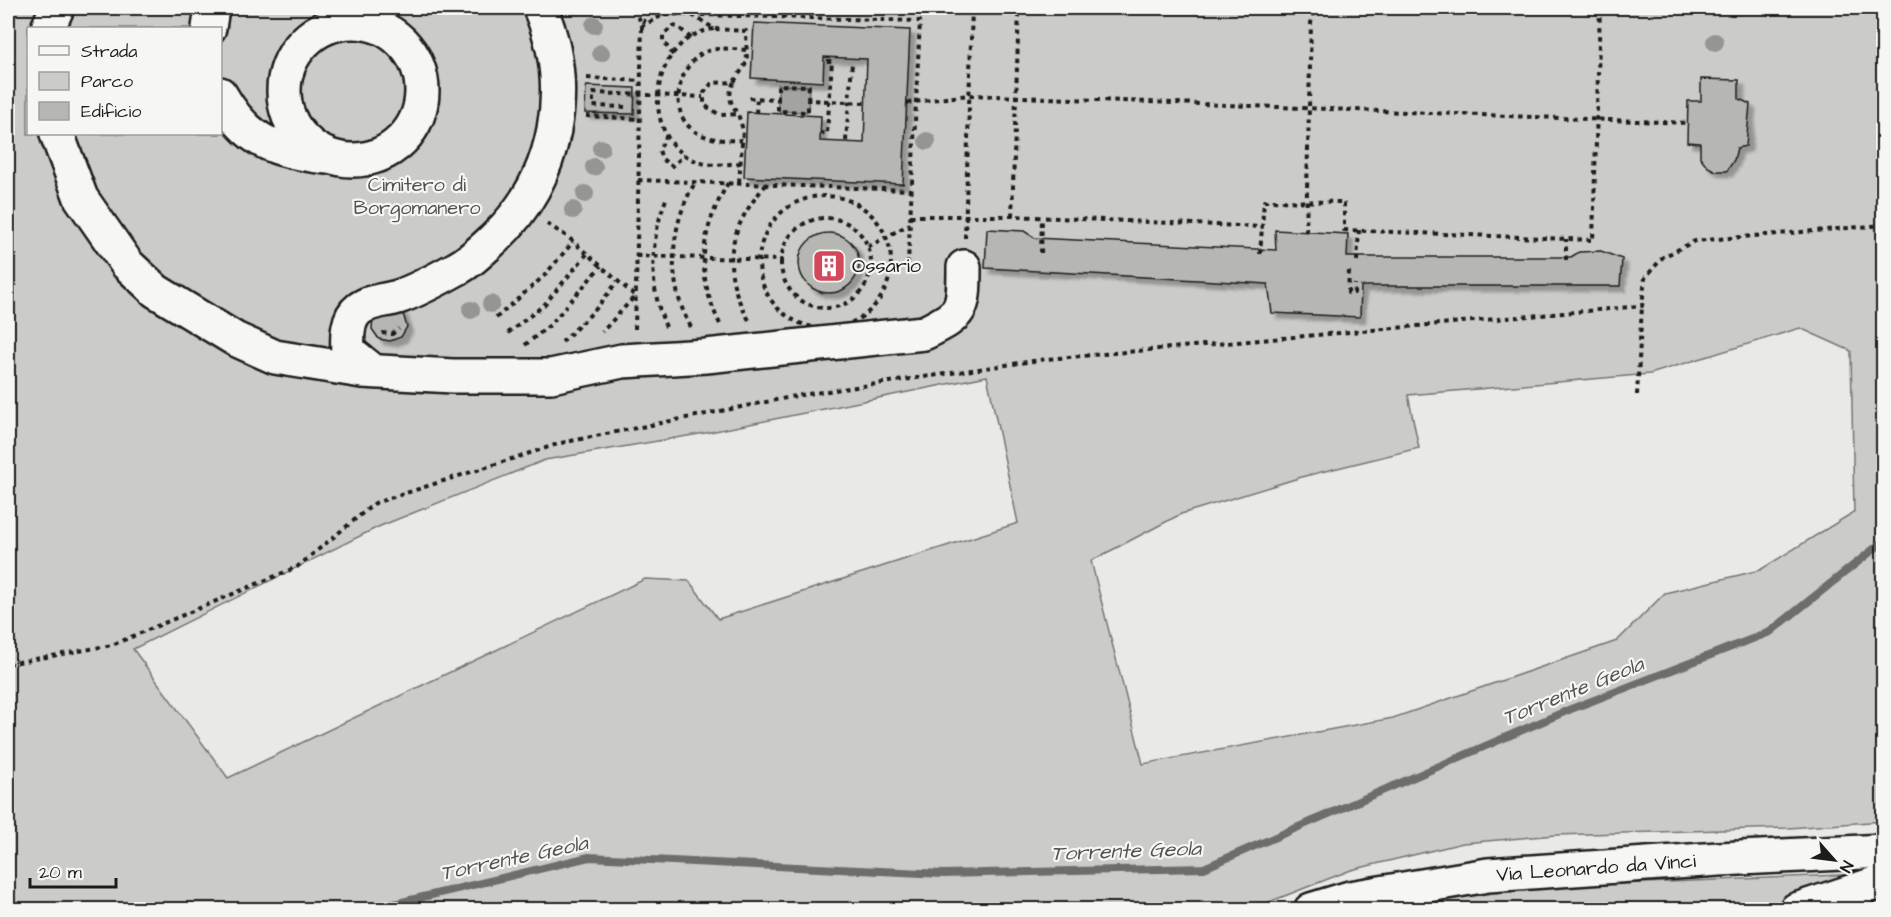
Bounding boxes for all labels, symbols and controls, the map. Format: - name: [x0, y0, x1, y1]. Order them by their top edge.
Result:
- legend: [27, 27, 222, 135]
- text: Strada: [81, 39, 137, 64]
- text: Parco: [81, 69, 133, 94]
- text: Edificio: [81, 99, 141, 124]
- park label: Cimitero di Borgomanero: [354, 171, 480, 223]
- building icon: Ossario: [811, 248, 847, 284]
- place label: Ossario: [852, 252, 921, 280]
- water label: Torrente Geola: [1498, 649, 1649, 733]
- water label: Torrente Geola: [438, 828, 592, 888]
- north arrow: [1804, 830, 1864, 890]
- water label: Torrente Geola: [1051, 834, 1203, 868]
- street label: Via Leonardo da Vinci: [1495, 847, 1697, 889]
- scale bar: [30, 851, 116, 889]
- text: N: [1834, 857, 1858, 876]
- text: 20 m: [39, 860, 82, 885]

